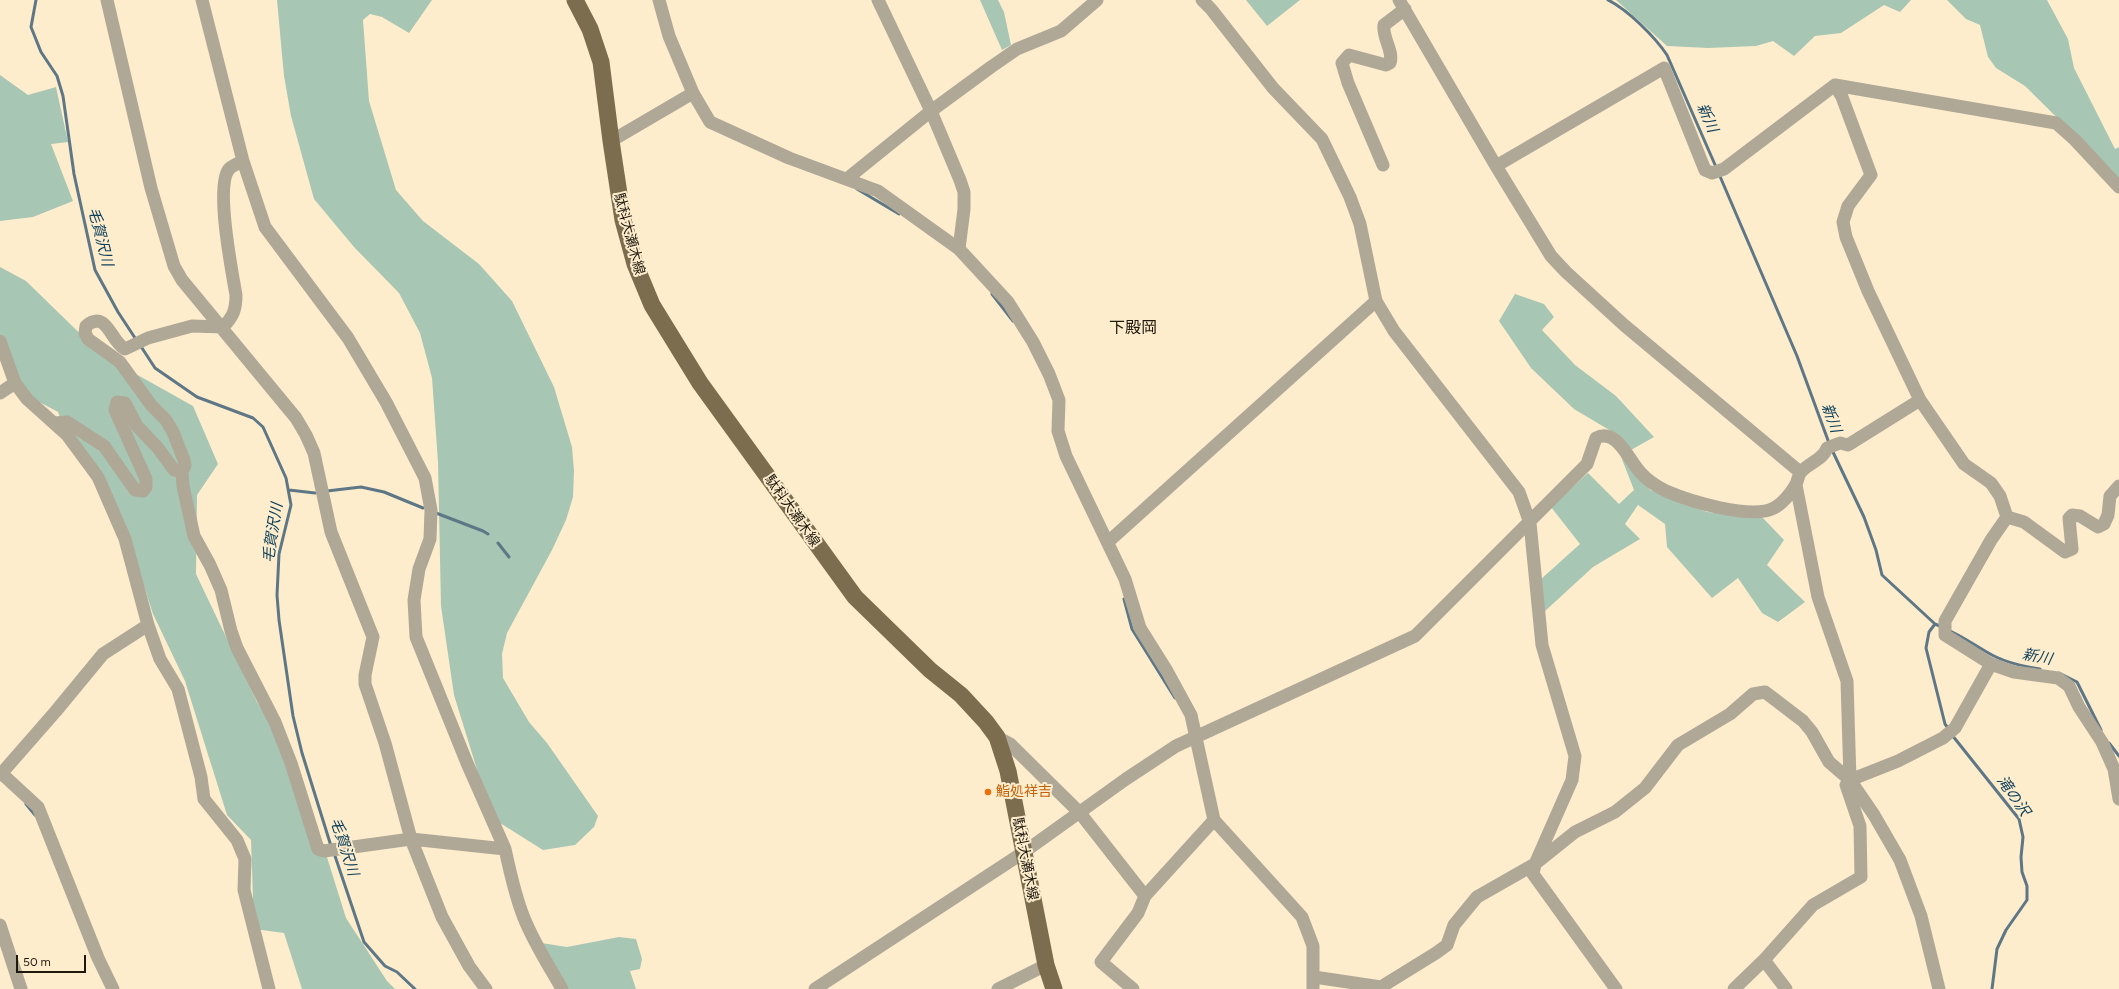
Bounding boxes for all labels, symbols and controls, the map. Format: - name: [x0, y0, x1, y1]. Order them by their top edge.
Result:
- water label: 新川: [1693, 101, 1721, 135]
- street label: 駄科大瀬木線: [610, 191, 648, 277]
- water label: 毛賀沢川: [84, 206, 116, 268]
- district label: 下殿岡: [1109, 318, 1157, 338]
- water label: 新川: [1817, 401, 1845, 435]
- street label: 駄科大瀬木線: [761, 472, 823, 550]
- water label: 毛賀沢川: [259, 502, 287, 564]
- water label: 新川: [2021, 645, 2053, 669]
- water label: 滝の沢: [1993, 772, 2033, 820]
- place label: 鮨処祥吉: [996, 784, 1052, 800]
- marker: 鮨処祥吉: [983, 787, 993, 797]
- water label: 毛賀沢川: [326, 816, 362, 878]
- street label: 駄科大瀬木線: [1009, 816, 1041, 902]
- scale bar: [18, 947, 88, 973]
- text: 50 m: [23, 955, 51, 969]

